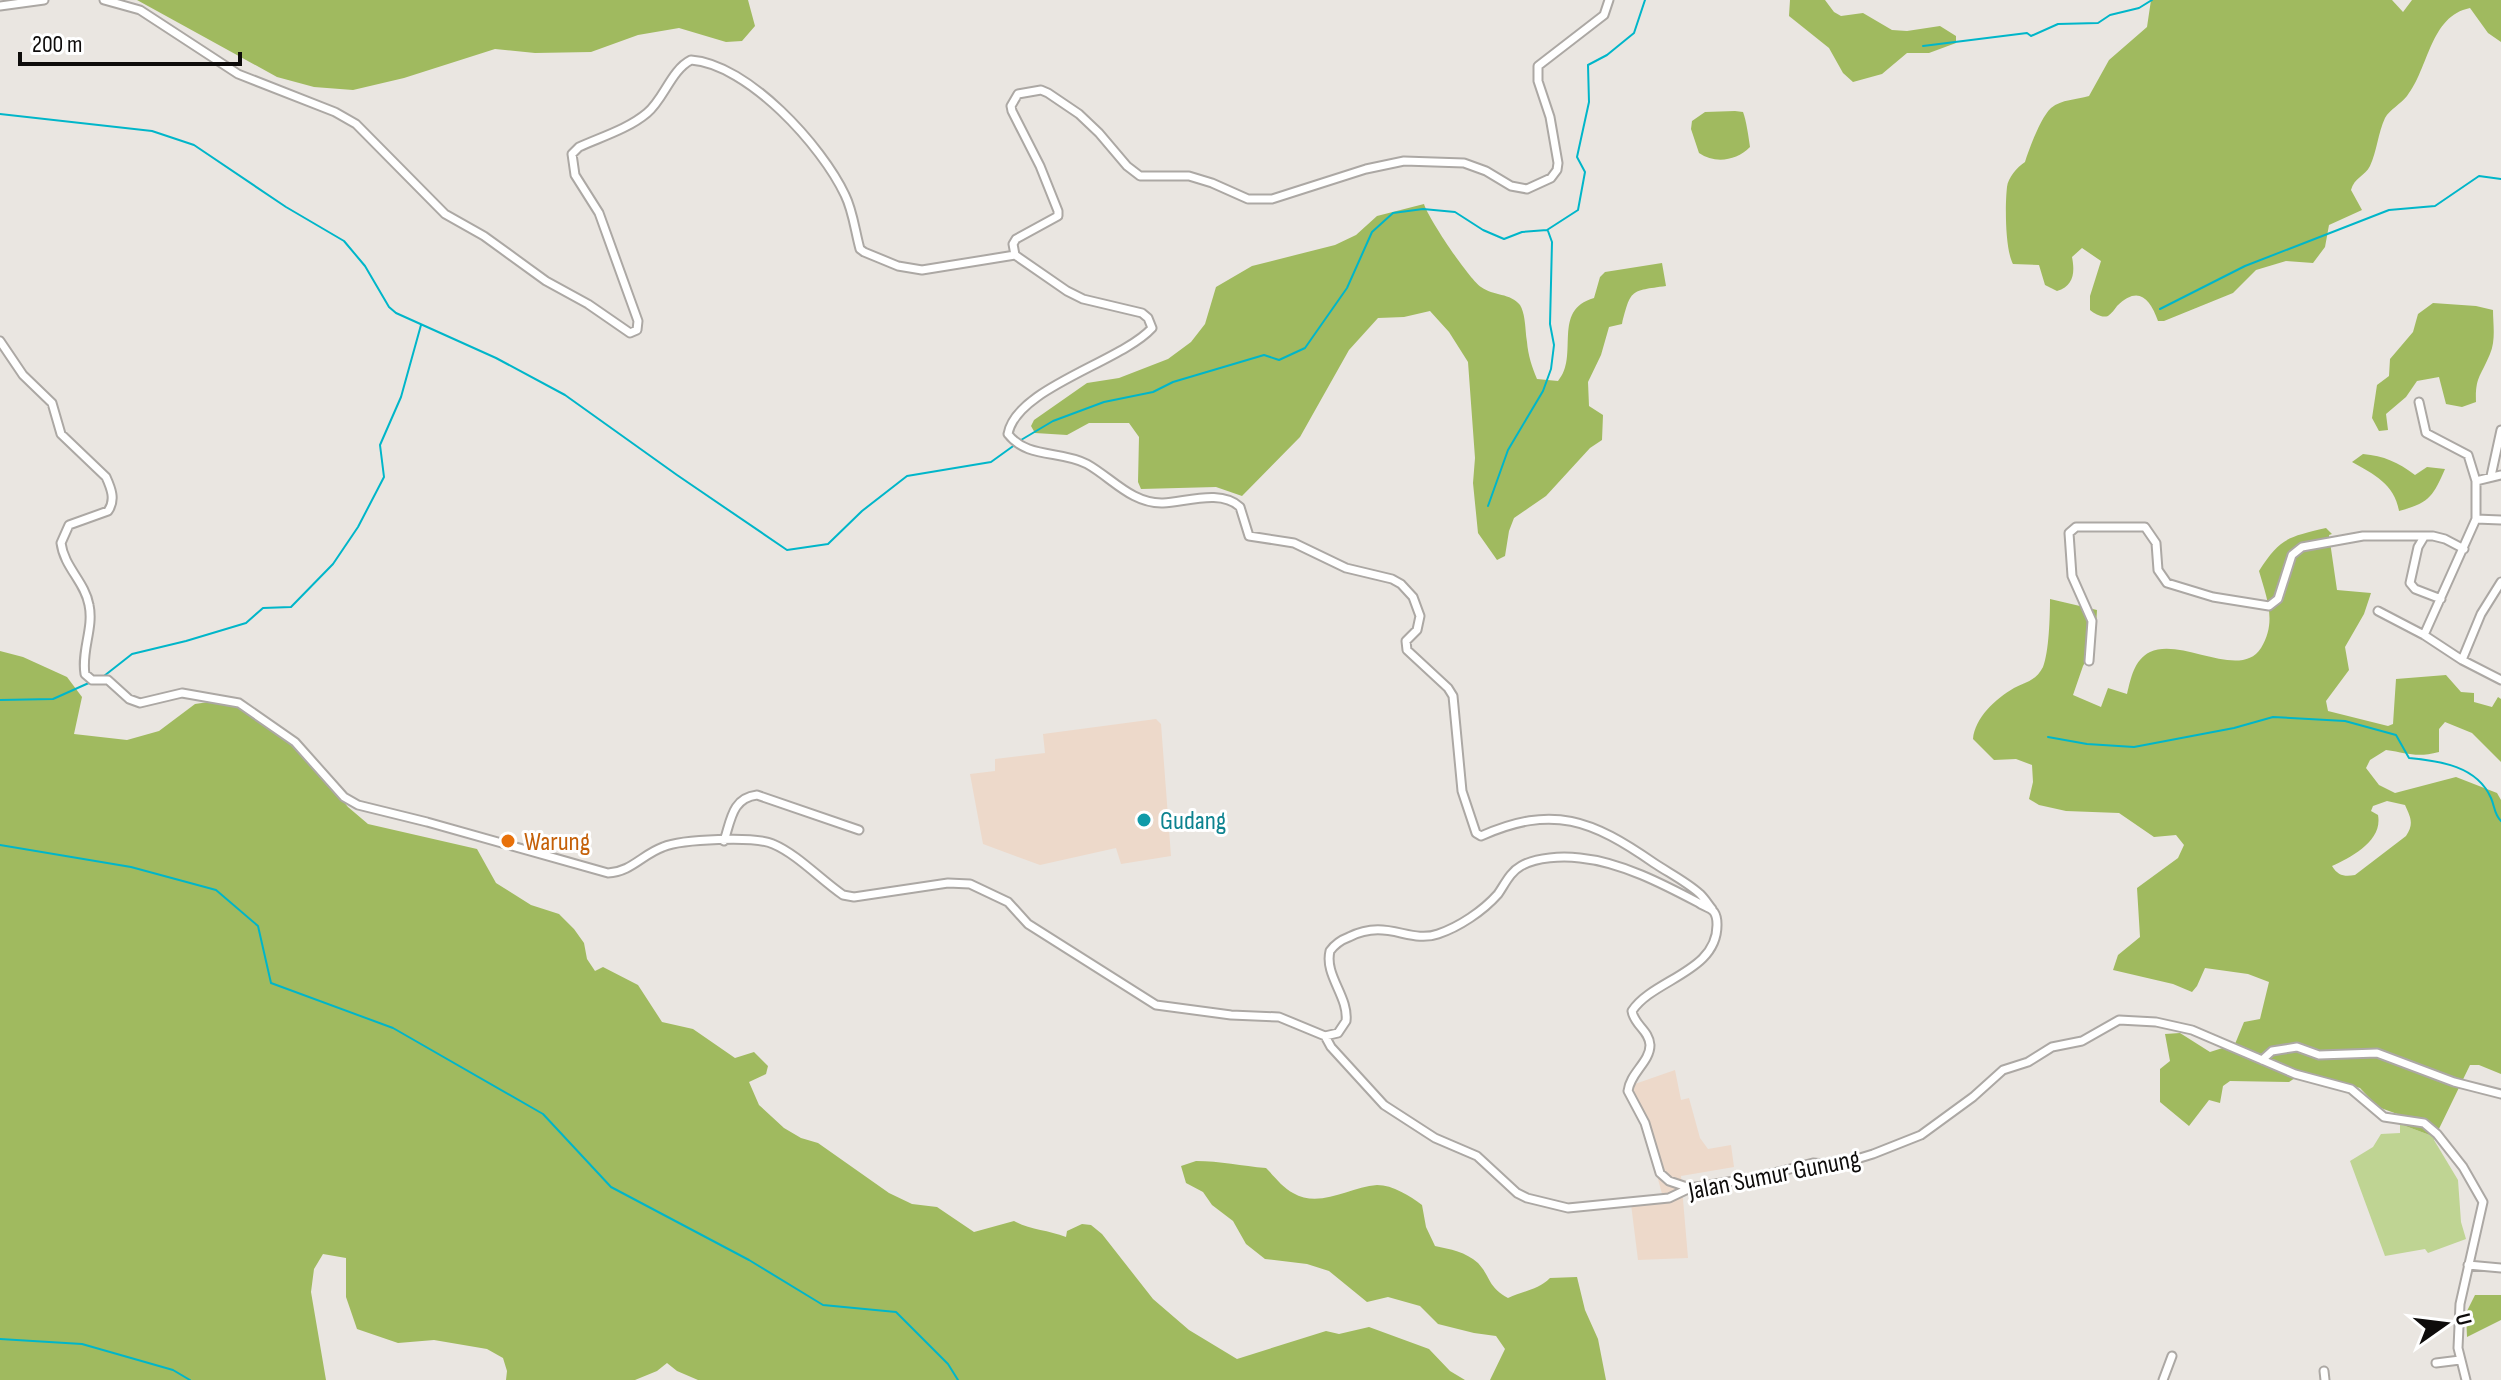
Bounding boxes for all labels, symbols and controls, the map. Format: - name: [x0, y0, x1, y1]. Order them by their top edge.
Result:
- scale bar: [20, 16, 240, 66]
- text: 200 m: [32, 30, 83, 59]
- place label: Gudang: [1160, 806, 1226, 837]
- marker: Gudang: [1135, 811, 1153, 829]
- place label: Warung: [524, 827, 590, 858]
- marker: Warung: [499, 832, 517, 850]
- street label: Jalan Sumur Gunung: [1685, 1144, 1863, 1207]
- north arrow: [2405, 1284, 2485, 1364]
- text: U: [2448, 1311, 2477, 1328]

